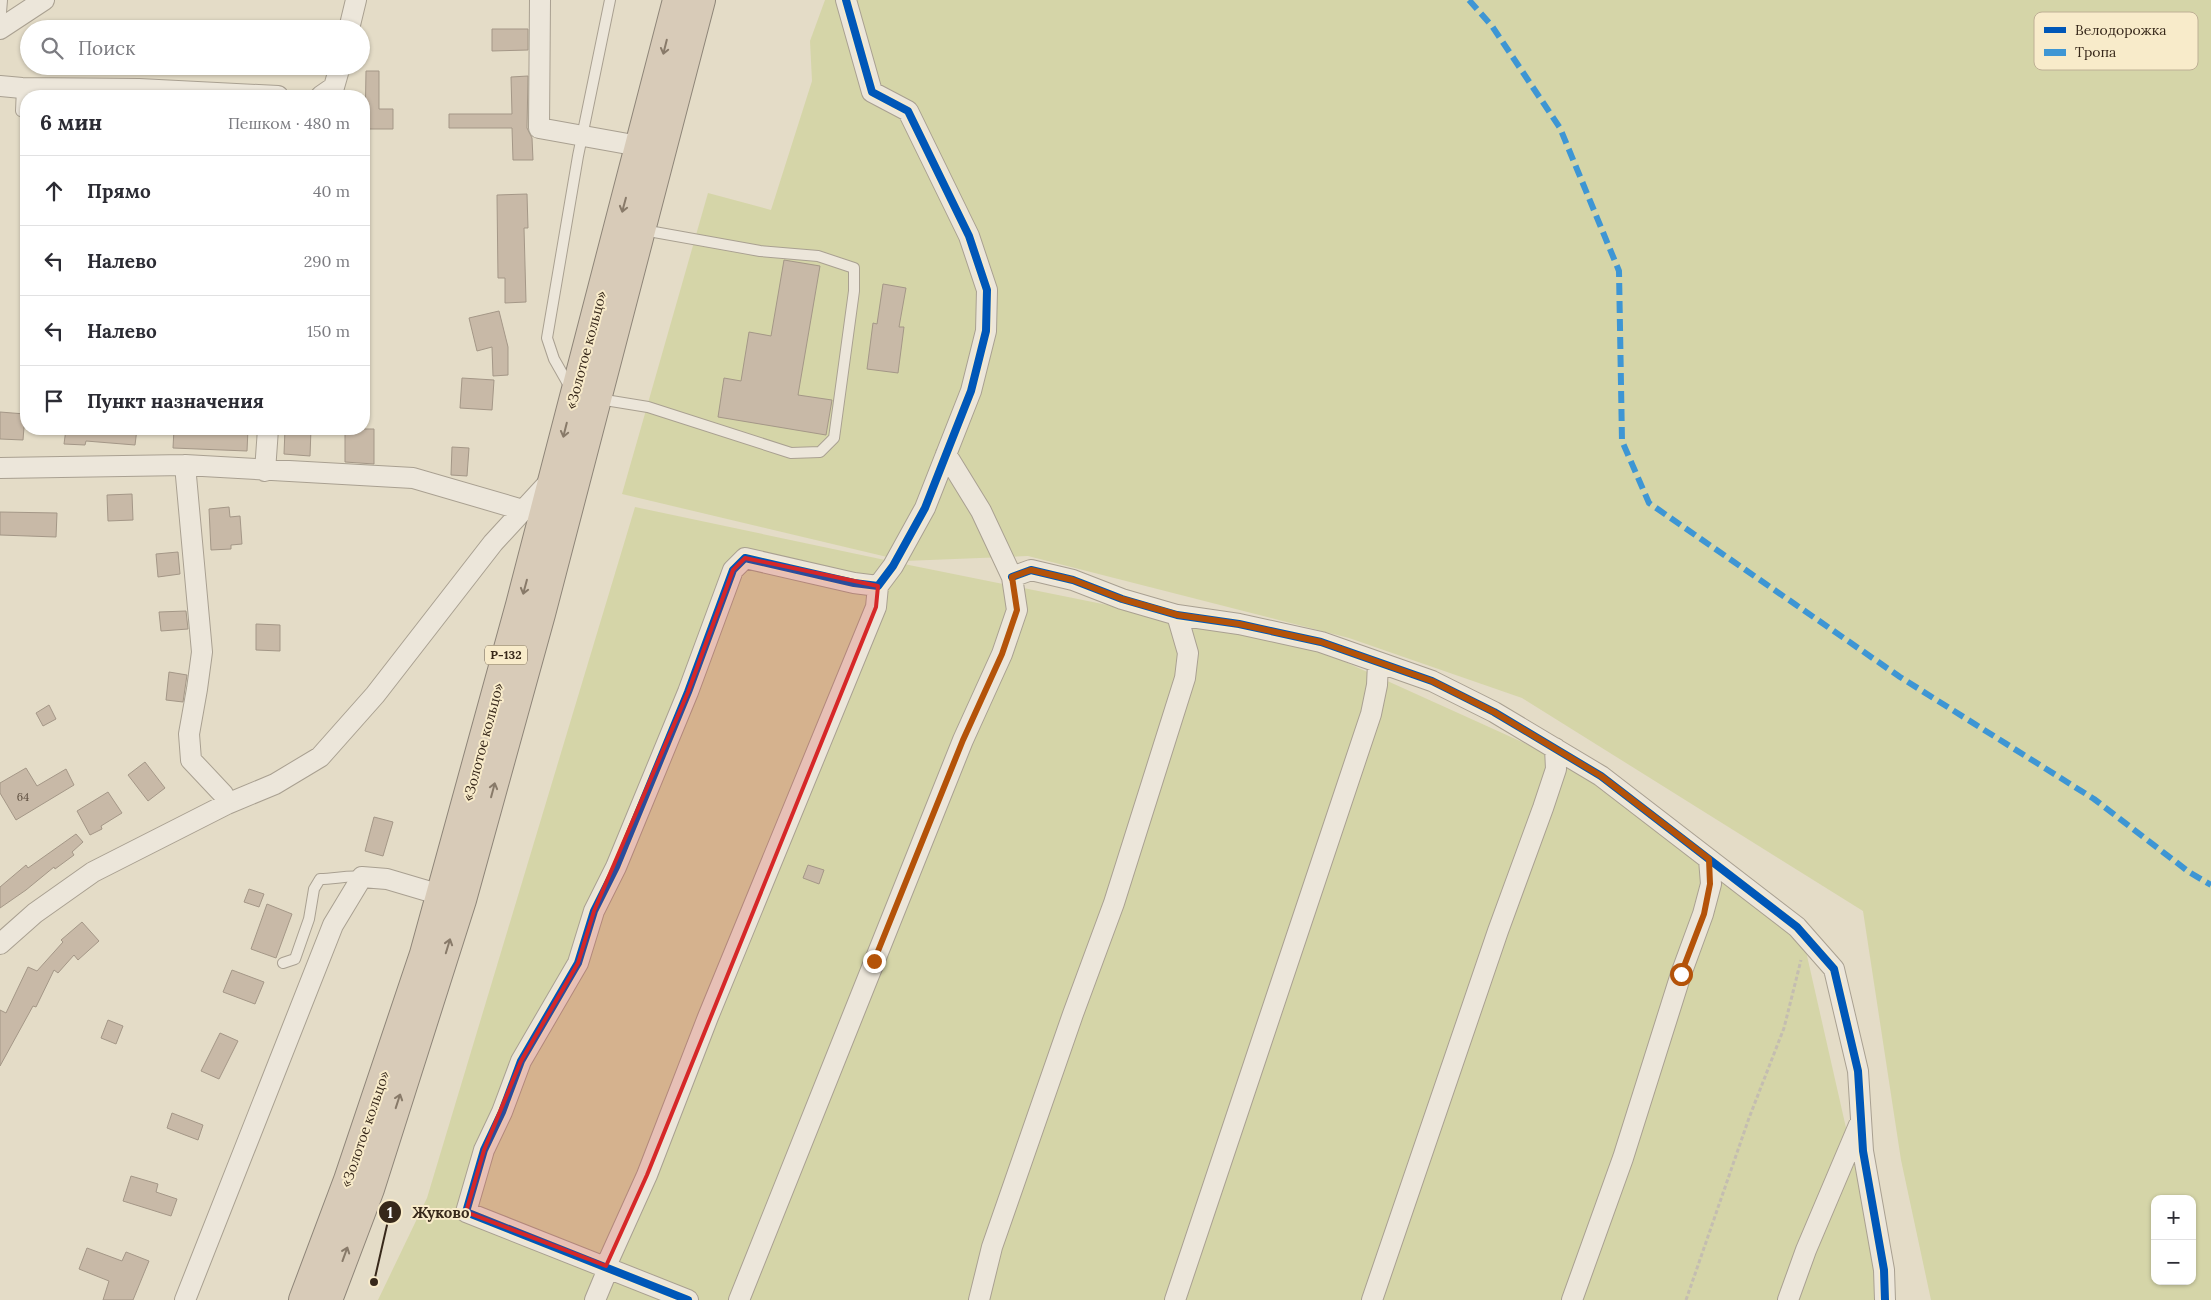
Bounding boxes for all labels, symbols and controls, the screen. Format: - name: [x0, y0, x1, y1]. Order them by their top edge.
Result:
- legend: [2034, 12, 2198, 70]
- search box: [20, 20, 370, 75]
- text: Велодорожка: [2075, 21, 2166, 39]
- icon: search: [38, 34, 66, 62]
- text: Поиск: [78, 36, 135, 60]
- one-way arrow: [660, 39, 669, 55]
- text: Тропа: [2075, 43, 2116, 61]
- text: 6 мин: [40, 109, 102, 136]
- text: Пешком · 480 m: [228, 113, 350, 133]
- icon: ahead: [40, 177, 68, 205]
- text: Прямо: [87, 179, 151, 203]
- text: 40 m: [313, 181, 350, 201]
- one-way arrow: [619, 196, 628, 212]
- icon: left: [40, 247, 68, 275]
- text: Налево: [87, 249, 157, 273]
- text: 290 m: [304, 251, 350, 271]
- street label: «Золотое кольцо»: [561, 289, 611, 411]
- icon: left: [40, 317, 68, 345]
- text: Налево: [87, 319, 157, 343]
- text: 150 m: [307, 321, 350, 341]
- icon: arrive: [40, 387, 68, 415]
- text: Пункт назначения: [87, 389, 264, 413]
- one-way arrow: [560, 421, 569, 437]
- one-way arrow: [520, 578, 529, 594]
- road number: Р-132: [485, 646, 527, 664]
- street label: «Золотое кольцо»: [458, 681, 508, 803]
- one-way arrow: [488, 782, 498, 798]
- house number: 64: [17, 790, 29, 804]
- one-way arrow: [444, 938, 454, 954]
- route end: [863, 950, 886, 973]
- route start: [1670, 963, 1693, 986]
- street label: «Золотое кольцо»: [337, 1068, 393, 1190]
- one-way arrow: [394, 1093, 404, 1109]
- map controls: [2151, 1195, 2196, 1285]
- button: +: [2151, 1195, 2196, 1240]
- callout: Жуково: [378, 1197, 480, 1227]
- text: 1: [387, 1203, 393, 1222]
- text: Жуково: [413, 1203, 470, 1222]
- button: −: [2151, 1240, 2196, 1285]
- one-way arrow: [341, 1247, 350, 1263]

